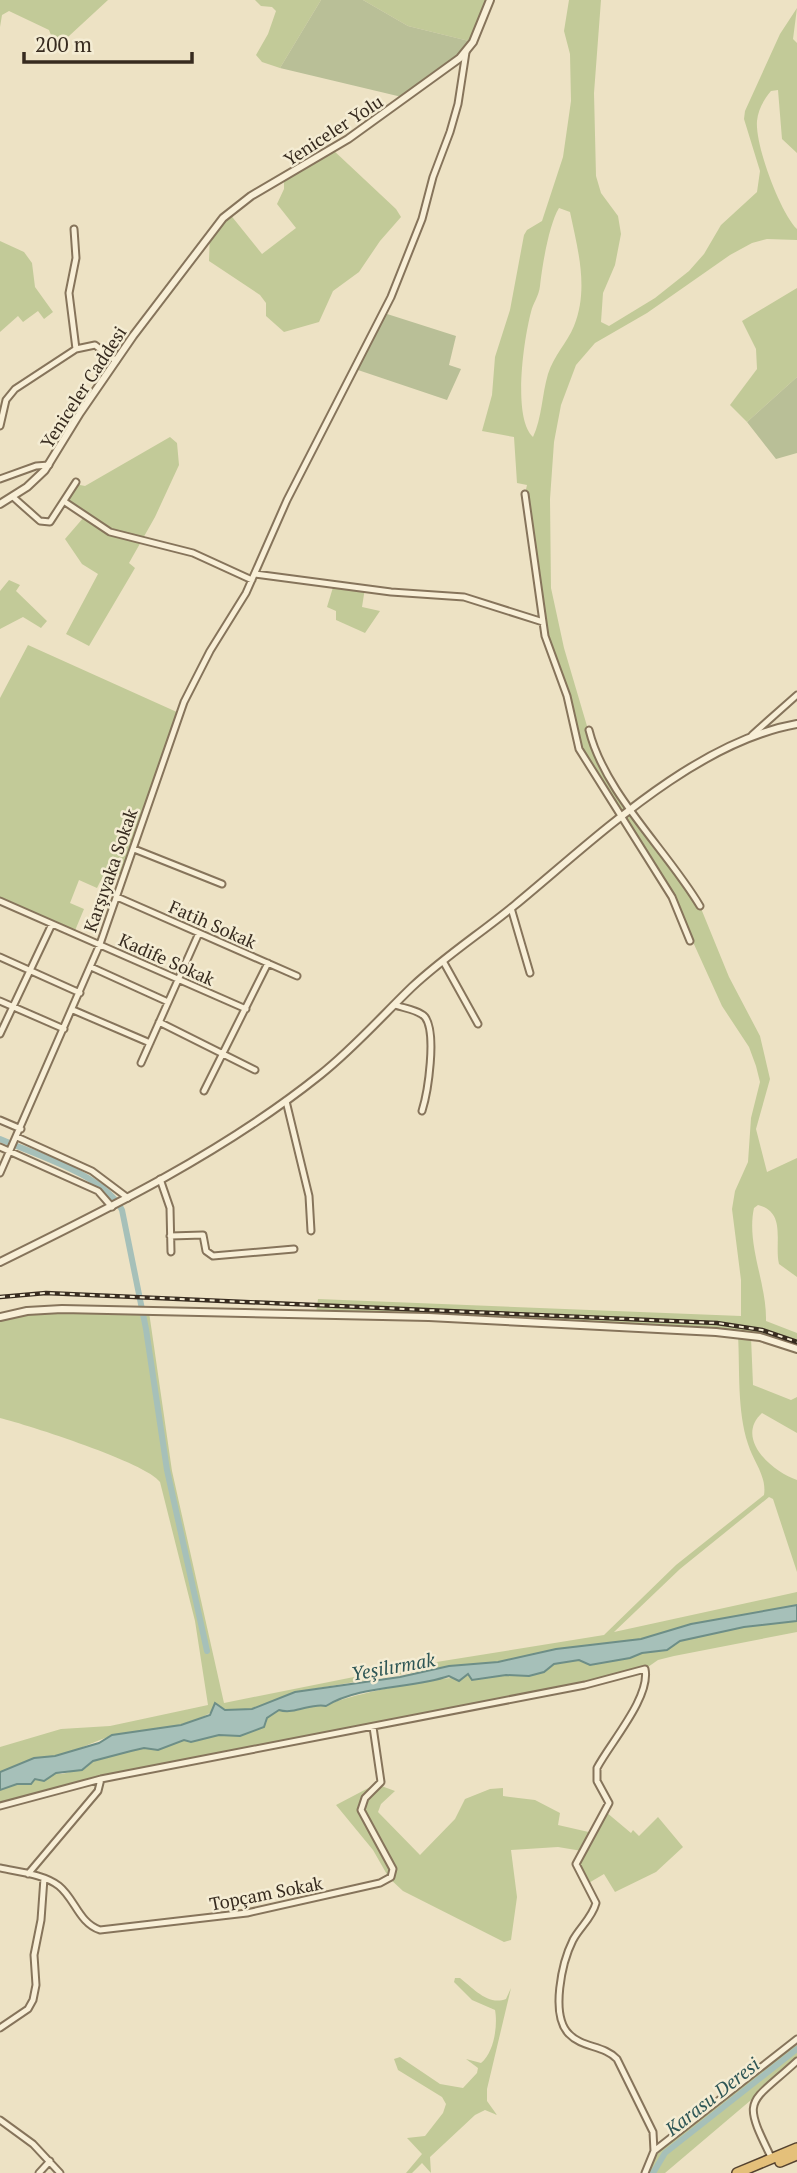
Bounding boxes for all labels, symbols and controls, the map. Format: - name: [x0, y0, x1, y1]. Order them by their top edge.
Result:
- scale bar: [24, 21, 192, 65]
- text: 200 m: [35, 30, 92, 58]
- street label: Yeniceler Yolu: [279, 89, 387, 171]
- street label: Yeniceler Caddesi: [35, 321, 131, 453]
- street label: Karşıyaka Sokak: [78, 804, 143, 935]
- street label: Fatih Sokak: [166, 894, 261, 954]
- street label: Kadife Sokak: [115, 927, 219, 991]
- water label: Yeşilırmak: [349, 1646, 438, 1686]
- street label: Topçam Sokak: [207, 1870, 325, 1916]
- water label: Karasu Deresi: [659, 2051, 765, 2141]

